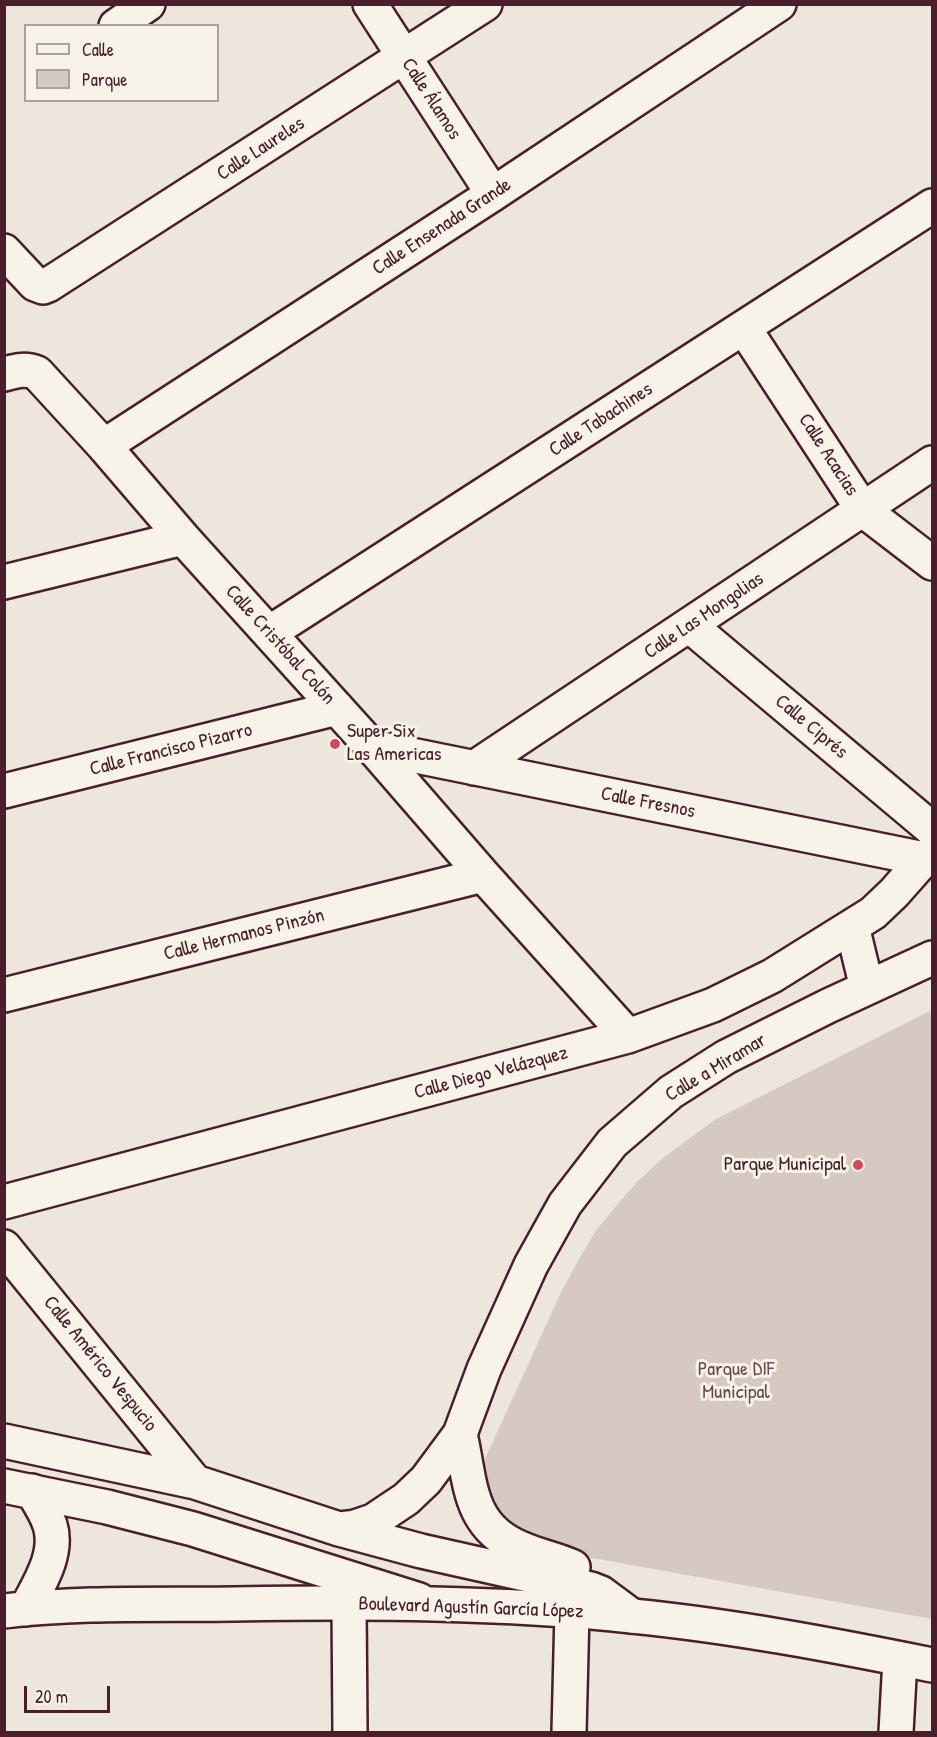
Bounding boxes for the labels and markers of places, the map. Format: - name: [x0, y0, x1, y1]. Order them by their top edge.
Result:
- place label: Super Six Las Americas: [347, 720, 441, 767]
- marker: Super Six Las Americas: [328, 737, 342, 751]
- place label: Parque Municipal: [724, 1153, 846, 1177]
- marker: Parque Municipal: [851, 1158, 865, 1172]

